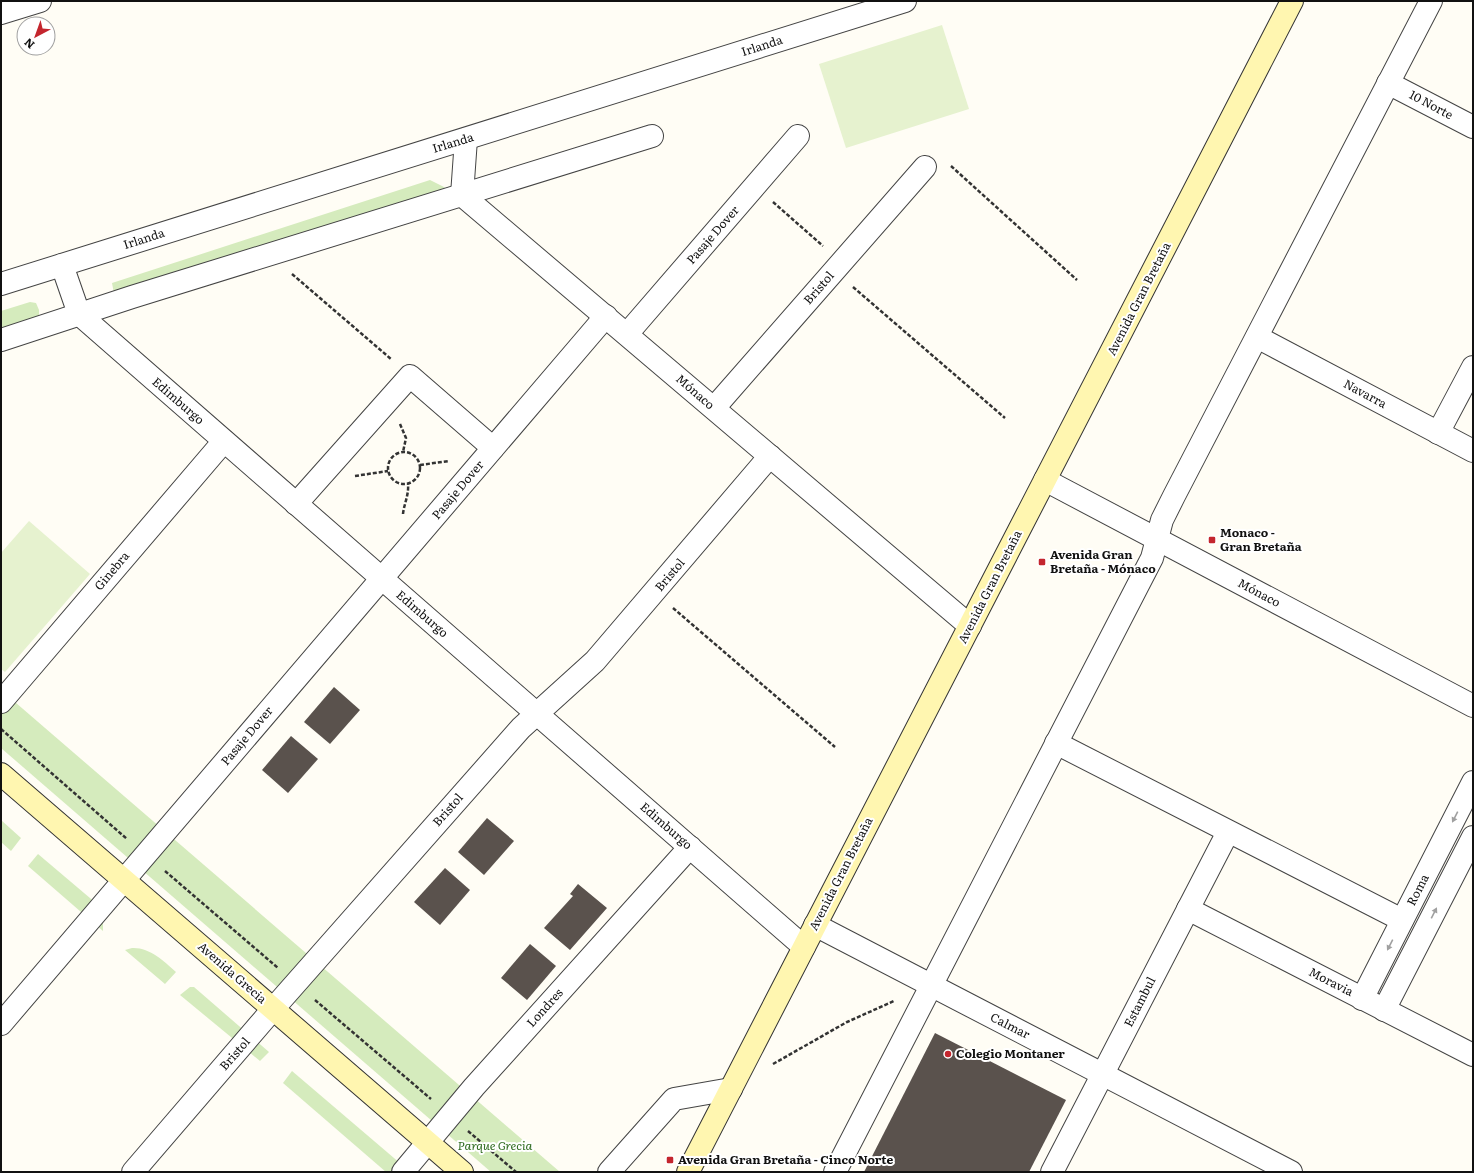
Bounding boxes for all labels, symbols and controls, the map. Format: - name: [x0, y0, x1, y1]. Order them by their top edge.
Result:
- north arrow: [16, 16, 56, 56]
- street label: Irlanda: [739, 30, 785, 60]
- text: N: [20, 35, 38, 53]
- street label: 10 Norte: [1406, 85, 1457, 123]
- street label: Irlanda: [430, 127, 476, 157]
- street label: Pasaje Dover: [682, 201, 743, 268]
- street label: Irlanda: [121, 223, 167, 253]
- street label: Avenida Gran Bretaña: [1102, 238, 1175, 358]
- street label: Bristol: [799, 267, 838, 308]
- street label: Mónaco: [672, 369, 719, 413]
- street label: Edimburgo: [149, 372, 209, 428]
- street label: Navarra: [1341, 374, 1391, 412]
- street label: Pasaje Dover: [427, 456, 488, 523]
- place label: Monaco - Gran Bretaña: [1220, 523, 1302, 555]
- street label: Avenida Gran Bretaña: [953, 526, 1026, 646]
- marker: Monaco - Gran Bretaña: [1207, 535, 1217, 545]
- place label: Avenida Gran Bretaña - Mónaco: [1050, 545, 1156, 577]
- street label: Ginebra: [90, 547, 133, 594]
- street label: Bristol: [650, 554, 689, 595]
- marker: Avenida Gran Bretaña - Mónaco: [1037, 557, 1047, 567]
- street label: Mónaco: [1235, 573, 1284, 611]
- street label: Edimburgo: [393, 585, 453, 641]
- street label: Pasaje Dover: [216, 702, 277, 769]
- street label: Bristol: [428, 789, 467, 830]
- street label: Edimburgo: [637, 797, 697, 853]
- one-way arrow: [1452, 811, 1458, 822]
- street label: Avenida Gran Bretaña: [804, 813, 877, 933]
- street label: Roma: [1402, 870, 1433, 909]
- one-way arrow: [1431, 907, 1437, 918]
- street label: Avenida Grecia: [194, 937, 271, 1008]
- one-way arrow: [1387, 939, 1393, 951]
- street label: Moravia: [1306, 962, 1357, 1000]
- street label: Estambul: [1119, 973, 1159, 1030]
- street label: Londres: [522, 984, 567, 1031]
- street label: Calmar: [987, 1007, 1034, 1043]
- street label: Bristol: [215, 1033, 254, 1074]
- place label: Colegio Montaner: [956, 1044, 1065, 1062]
- marker: Colegio Montaner: [943, 1049, 953, 1059]
- park label: Parque Grecia: [458, 1136, 533, 1154]
- place label: Avenida Gran Bretaña - Cinco Norte: [678, 1150, 894, 1168]
- marker: Avenida Gran Bretaña - Cinco Norte: [665, 1155, 675, 1165]

